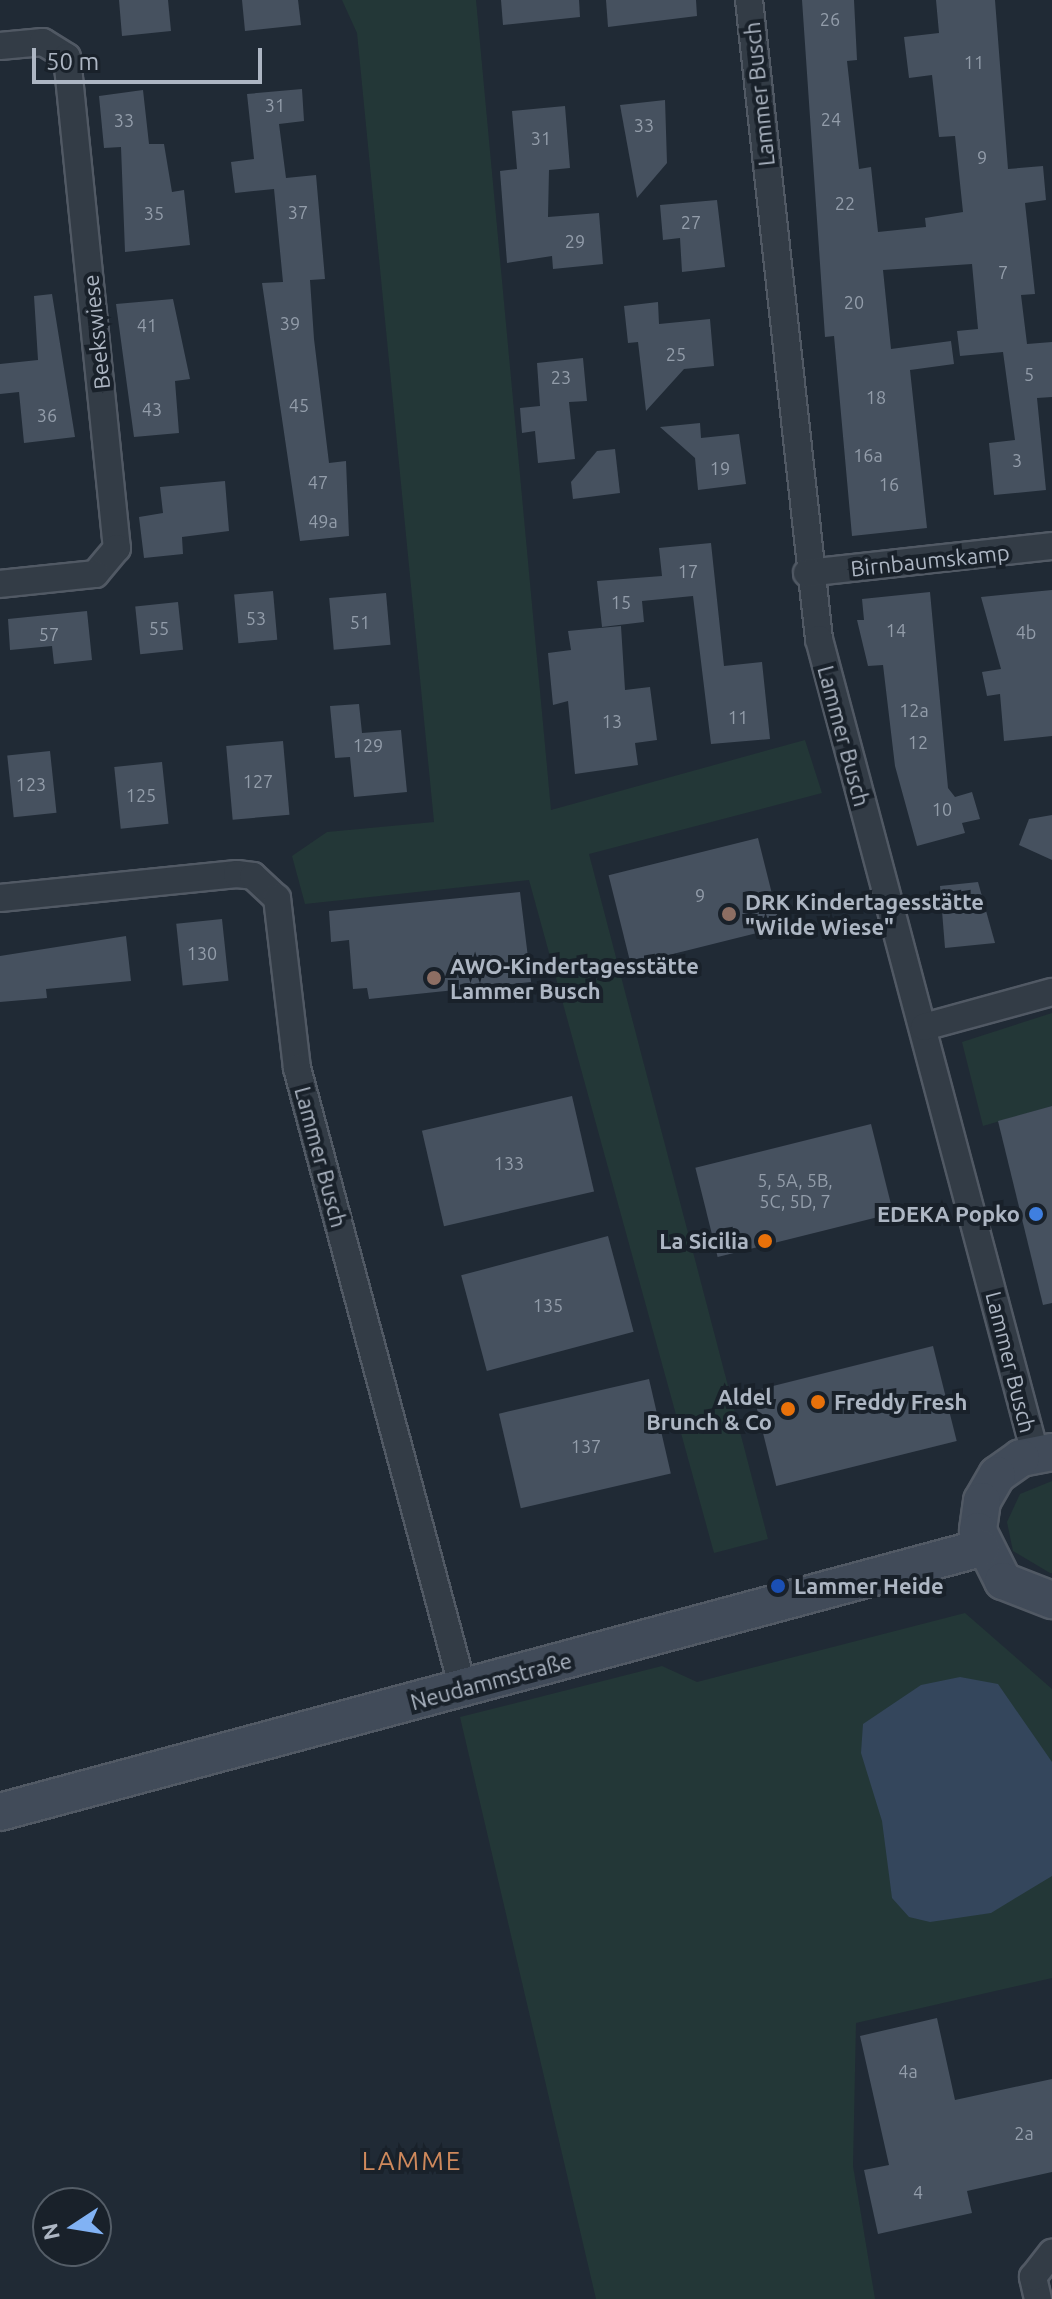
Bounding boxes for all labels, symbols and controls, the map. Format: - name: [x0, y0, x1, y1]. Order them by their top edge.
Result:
- house number: 26: [820, 8, 840, 30]
- street label: Lammer Busch: [738, 21, 780, 167]
- scale bar: [36, 32, 266, 82]
- text: 50 m: [46, 48, 99, 75]
- house number: 11: [964, 51, 984, 73]
- house number: 31: [265, 94, 285, 116]
- house number: 24: [821, 108, 841, 130]
- house number: 33: [114, 109, 134, 131]
- house number: 33: [634, 114, 654, 136]
- house number: 31: [531, 127, 551, 149]
- house number: 9: [977, 146, 987, 168]
- house number: 22: [835, 192, 855, 214]
- house number: 37: [288, 201, 308, 223]
- house number: 35: [144, 202, 164, 224]
- house number: 27: [681, 211, 701, 233]
- house number: 29: [565, 230, 585, 252]
- house number: 7: [998, 261, 1008, 283]
- street label: Beekswiese: [77, 273, 115, 391]
- house number: 20: [844, 291, 864, 313]
- house number: 39: [280, 312, 300, 334]
- house number: 41: [137, 314, 157, 336]
- house number: 25: [666, 343, 686, 365]
- house number: 5: [1024, 363, 1034, 385]
- house number: 23: [551, 366, 571, 388]
- house number: 18: [866, 386, 886, 408]
- house number: 45: [289, 394, 309, 416]
- house number: 43: [142, 398, 162, 420]
- house number: 36: [37, 404, 57, 426]
- house number: 16a: [853, 444, 883, 466]
- house number: 3: [1012, 449, 1022, 471]
- house number: 19: [710, 457, 730, 479]
- house number: 47: [308, 471, 328, 493]
- house number: 16: [879, 473, 899, 495]
- house number: 49a: [308, 510, 338, 532]
- street label: Birnbaumskamp: [849, 539, 1011, 581]
- house number: 17: [678, 560, 698, 582]
- house number: 15: [611, 591, 631, 613]
- house number: 53: [246, 607, 266, 629]
- house number: 51: [350, 611, 370, 633]
- house number: 55: [149, 617, 169, 639]
- house number: 14: [886, 619, 906, 641]
- house number: 4b: [1016, 621, 1036, 643]
- house number: 57: [39, 623, 59, 645]
- street label: Lammer Busch: [812, 663, 876, 809]
- house number: 12a: [899, 699, 929, 721]
- house number: 11: [728, 706, 748, 728]
- house number: 13: [602, 710, 622, 732]
- house number: 12: [908, 731, 928, 753]
- house number: 129: [353, 734, 383, 756]
- house number: 127: [243, 770, 273, 792]
- house number: 123: [16, 773, 46, 795]
- house number: 125: [126, 784, 156, 806]
- house number: 10: [932, 798, 952, 820]
- house number: 9: [695, 884, 705, 906]
- place label: DRK Kindertagesstätte "Wilde Wiese": [745, 888, 984, 940]
- marker: DRK Kindertagesstätte "Wilde Wiese": [720, 905, 738, 923]
- house number: 130: [187, 942, 217, 964]
- place label: AWO-Kindertagesstätte Lammer Busch: [450, 952, 699, 1004]
- marker: AWO-Kindertagesstätte Lammer Busch: [425, 969, 443, 987]
- street label: Lammer Busch: [289, 1084, 353, 1230]
- house number: 133: [494, 1152, 524, 1174]
- house number: 5, 5A, 5B, 5C, 5D, 7: [757, 1170, 833, 1212]
- place label: EDEKA Popko: [877, 1201, 1020, 1227]
- marker: EDEKA Popko: [1027, 1205, 1045, 1223]
- place label: La Sicilia: [659, 1228, 749, 1254]
- marker: La Sicilia: [756, 1232, 774, 1250]
- street label: Lammer Busch: [981, 1289, 1041, 1435]
- house number: 135: [533, 1294, 563, 1316]
- place label: Aldel Brunch & Co: [646, 1383, 772, 1434]
- place label: Freddy Fresh: [834, 1389, 967, 1415]
- marker: Freddy Fresh: [809, 1393, 827, 1411]
- marker: Aldel Brunch & Co: [779, 1400, 797, 1418]
- house number: 137: [571, 1435, 601, 1457]
- place label: Lammer Heide: [794, 1573, 944, 1599]
- marker: Lammer Heide: [769, 1577, 787, 1595]
- street label: Neudammstraße: [408, 1647, 574, 1715]
- house number: 4a: [898, 2060, 918, 2082]
- house number: 2a: [1014, 2122, 1034, 2144]
- district label: LAMME: [362, 2145, 462, 2177]
- house number: 4: [913, 2181, 923, 2203]
- north arrow: [32, 2187, 112, 2267]
- text: N: [36, 2221, 64, 2242]

